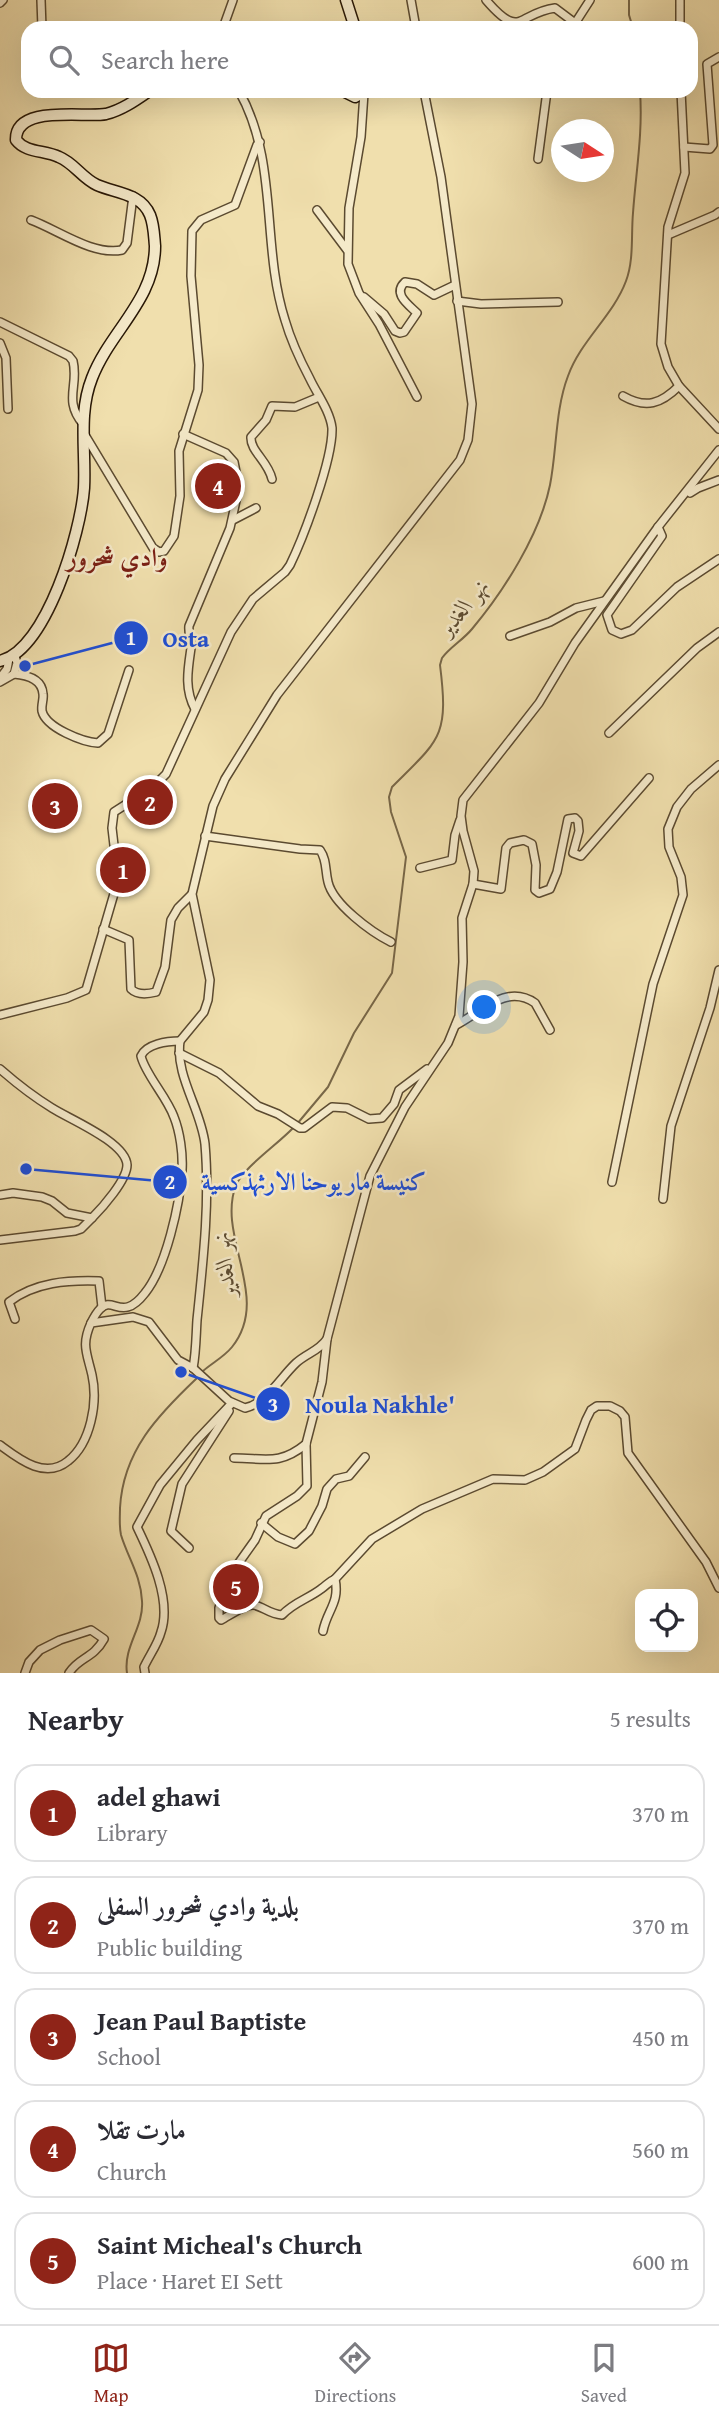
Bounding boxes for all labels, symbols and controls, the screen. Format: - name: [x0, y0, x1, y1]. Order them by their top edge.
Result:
- search box: [21, 21, 698, 98]
- text: Search here: [101, 40, 229, 79]
- icon: search: [45, 41, 83, 79]
- north arrow: [551, 119, 614, 182]
- pin: 4: [195, 460, 241, 512]
- district label: وادي شحرور: [63, 537, 168, 579]
- water label: نهر الغدير: [427, 570, 497, 645]
- callout: Osta: [113, 616, 223, 661]
- text: Osta: [163, 621, 210, 656]
- text: 1: [126, 622, 136, 653]
- pin: 2: [127, 776, 173, 828]
- pin: 3: [32, 780, 78, 832]
- pin: 1: [100, 844, 146, 896]
- your location: [467, 990, 501, 1024]
- callout: كنيسة مار يوحنا الارثهذكسية: [153, 1159, 440, 1204]
- text: كنيسة مار يوحنا الارثهذكسية: [202, 1164, 426, 1199]
- text: 2: [165, 1166, 175, 1197]
- water label: نهر الغدير: [202, 1230, 245, 1302]
- callout: Noula Nakhle': [256, 1382, 468, 1427]
- text: Noula Nakhle': [305, 1387, 455, 1422]
- text: 3: [268, 1389, 278, 1420]
- pin: 5: [213, 1561, 259, 1613]
- map controls: [635, 1589, 698, 1652]
- button: locate: [635, 1589, 698, 1652]
- text: Nearby: [28, 1697, 124, 1741]
- text: 5 results: [610, 1702, 691, 1735]
- text: adel ghawi: [97, 1777, 221, 1816]
- text: 1: [47, 1797, 59, 1830]
- text: 370 m: [632, 1797, 689, 1830]
- text: Library: [97, 1816, 168, 1849]
- text: بلدية وادي شحرور السفلى: [97, 1886, 299, 1925]
- text: 2: [47, 1909, 59, 1942]
- text: 370 m: [632, 1909, 689, 1942]
- text: Public building: [97, 1931, 242, 1964]
- text: Jean Paul Baptiste: [97, 2001, 306, 2040]
- text: 3: [47, 2021, 59, 2054]
- text: 450 m: [632, 2021, 689, 2054]
- text: School: [97, 2040, 161, 2073]
- text: مارت تقلا: [97, 2110, 186, 2149]
- text: 4: [47, 2133, 59, 2166]
- text: 560 m: [632, 2133, 689, 2166]
- text: Church: [97, 2155, 167, 2188]
- text: Saint Micheal's Church: [97, 2225, 362, 2264]
- text: 5: [47, 2245, 59, 2278]
- text: 600 m: [632, 2245, 689, 2278]
- text: Place · Haret EI Sett: [97, 2264, 283, 2297]
- tab: Map: [92, 2339, 130, 2409]
- tab: Directions: [315, 2339, 396, 2409]
- tab: Saved: [581, 2339, 627, 2409]

